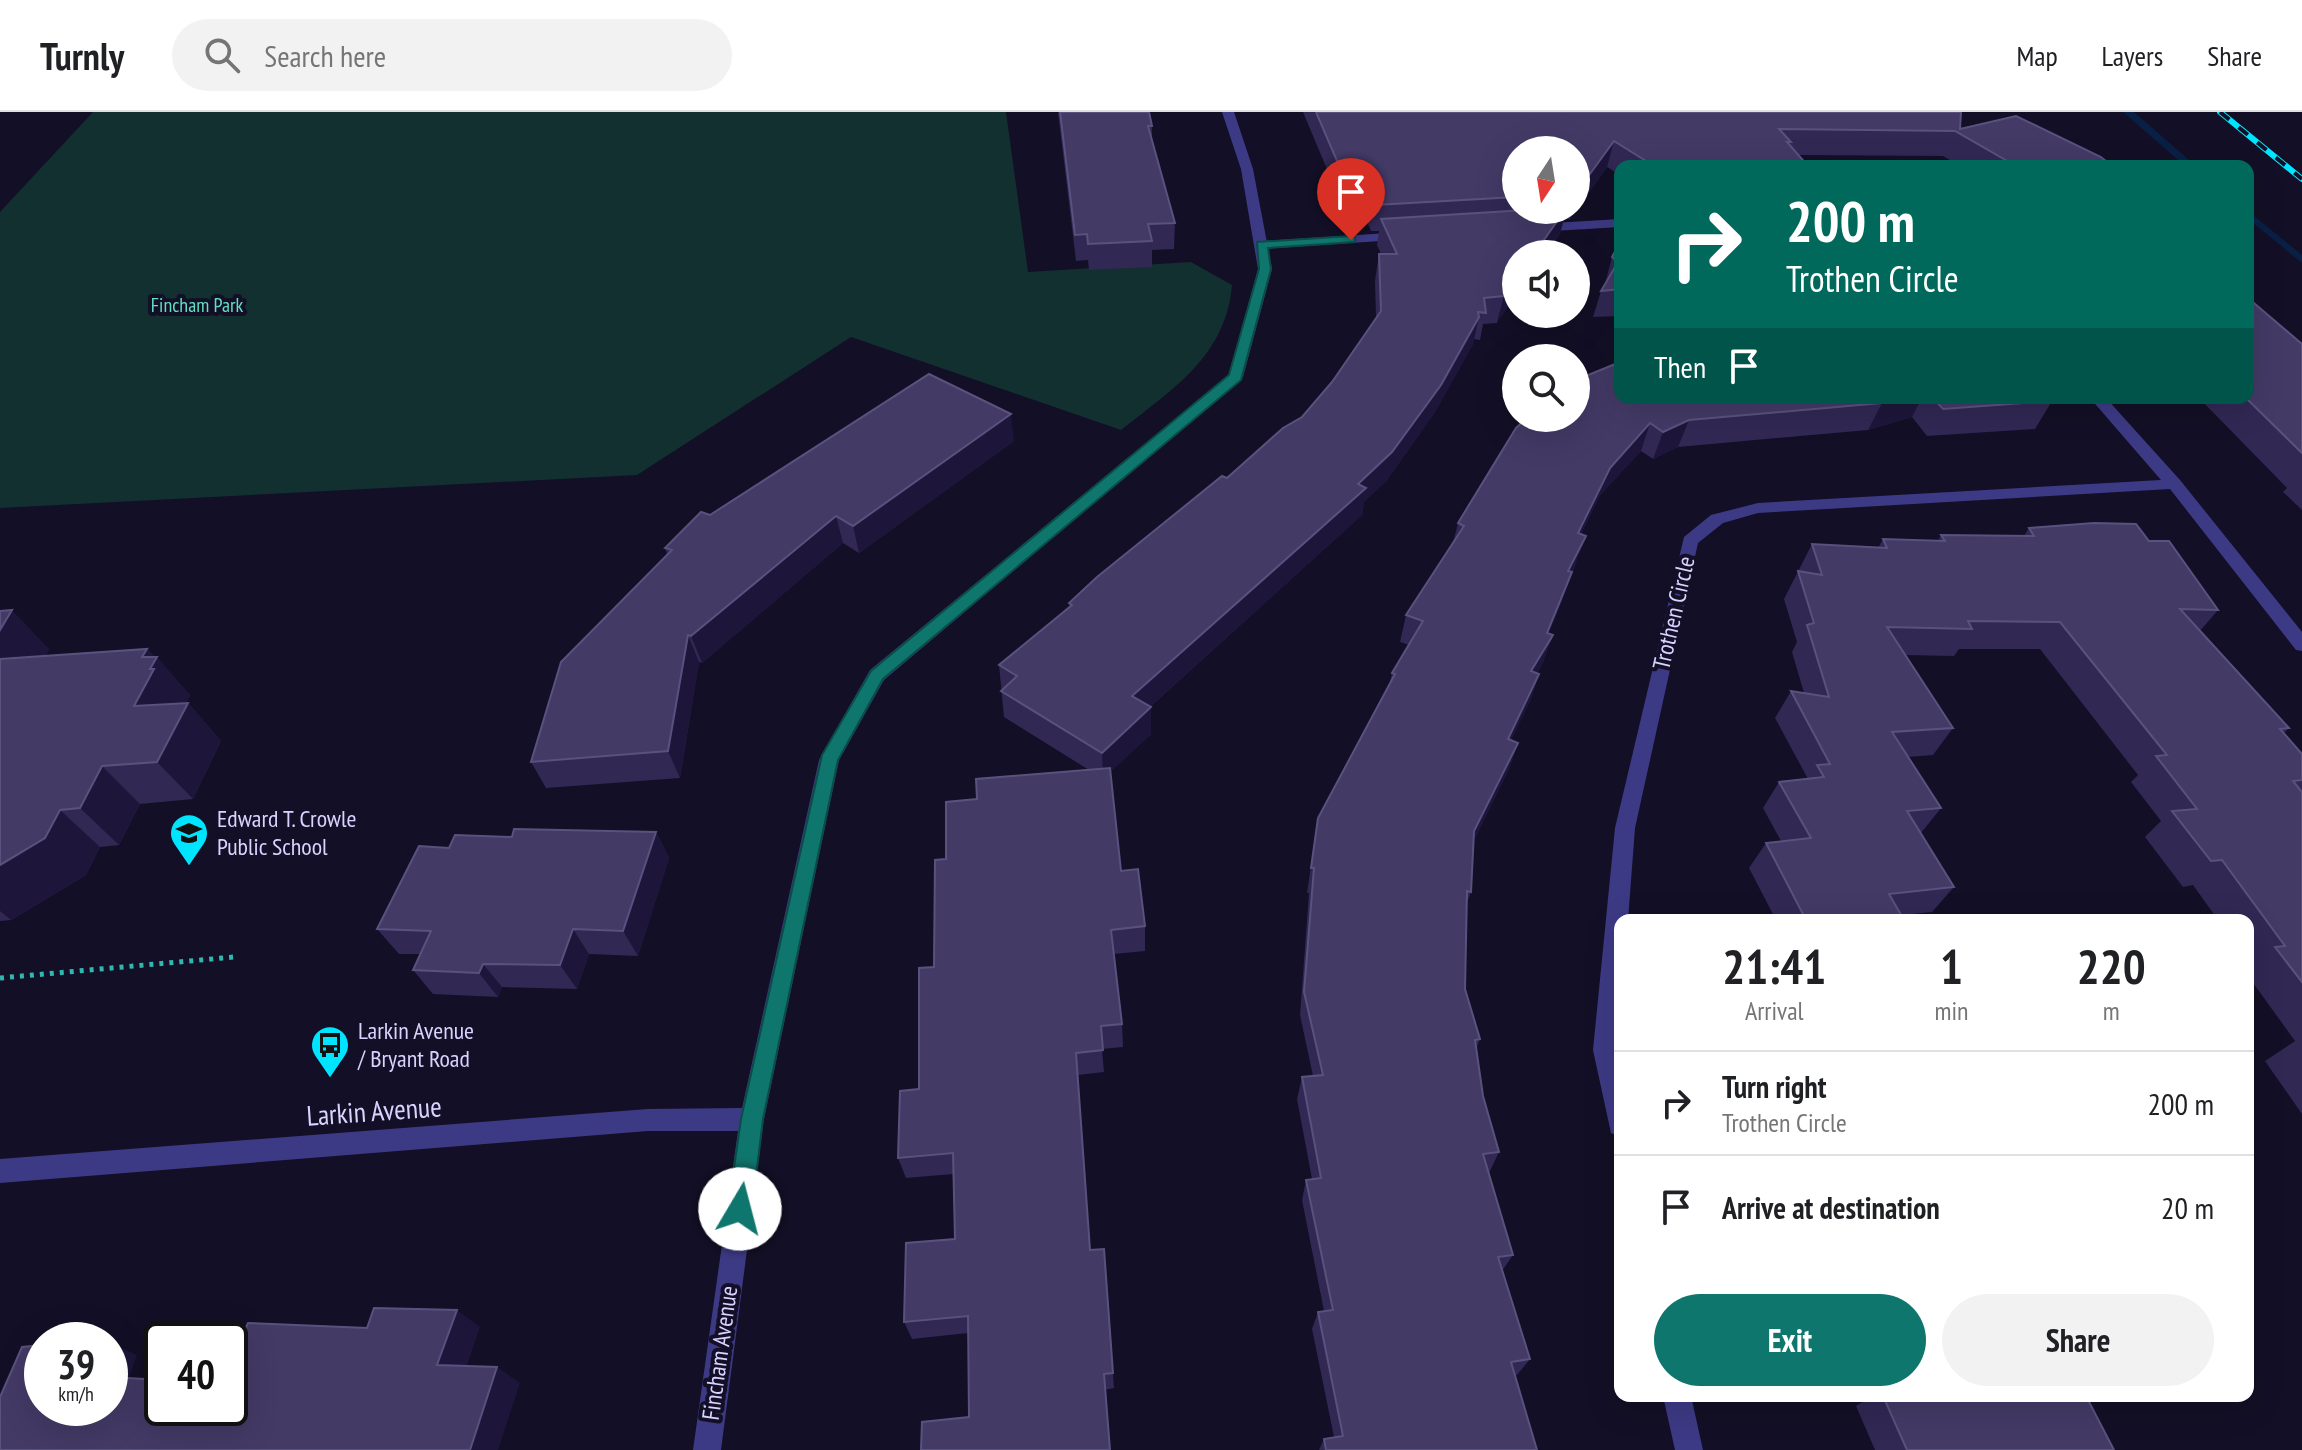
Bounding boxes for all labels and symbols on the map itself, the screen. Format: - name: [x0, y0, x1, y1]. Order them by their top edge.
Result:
- north arrow: [1502, 136, 1590, 224]
- pin: [1317, 158, 1385, 240]
- park label: Fincham Park: [151, 292, 243, 318]
- street label: Trothen Circle: [1645, 553, 1702, 672]
- place label: Edward T. Crowle Public School: [217, 803, 356, 862]
- school or university icon: Edward T. Crowle Public School: [168, 812, 210, 867]
- place label: Larkin Avenue / Bryant Road: [357, 1015, 474, 1074]
- bus stop icon: Larkin Avenue / Bryant Road: [309, 1024, 351, 1079]
- street label: Larkin Avenue: [305, 1087, 443, 1134]
- position arrow: [698, 1167, 782, 1251]
- street label: Fincham Avenue: [695, 1284, 744, 1422]
- speed limit sign: 40: [144, 1322, 248, 1426]

